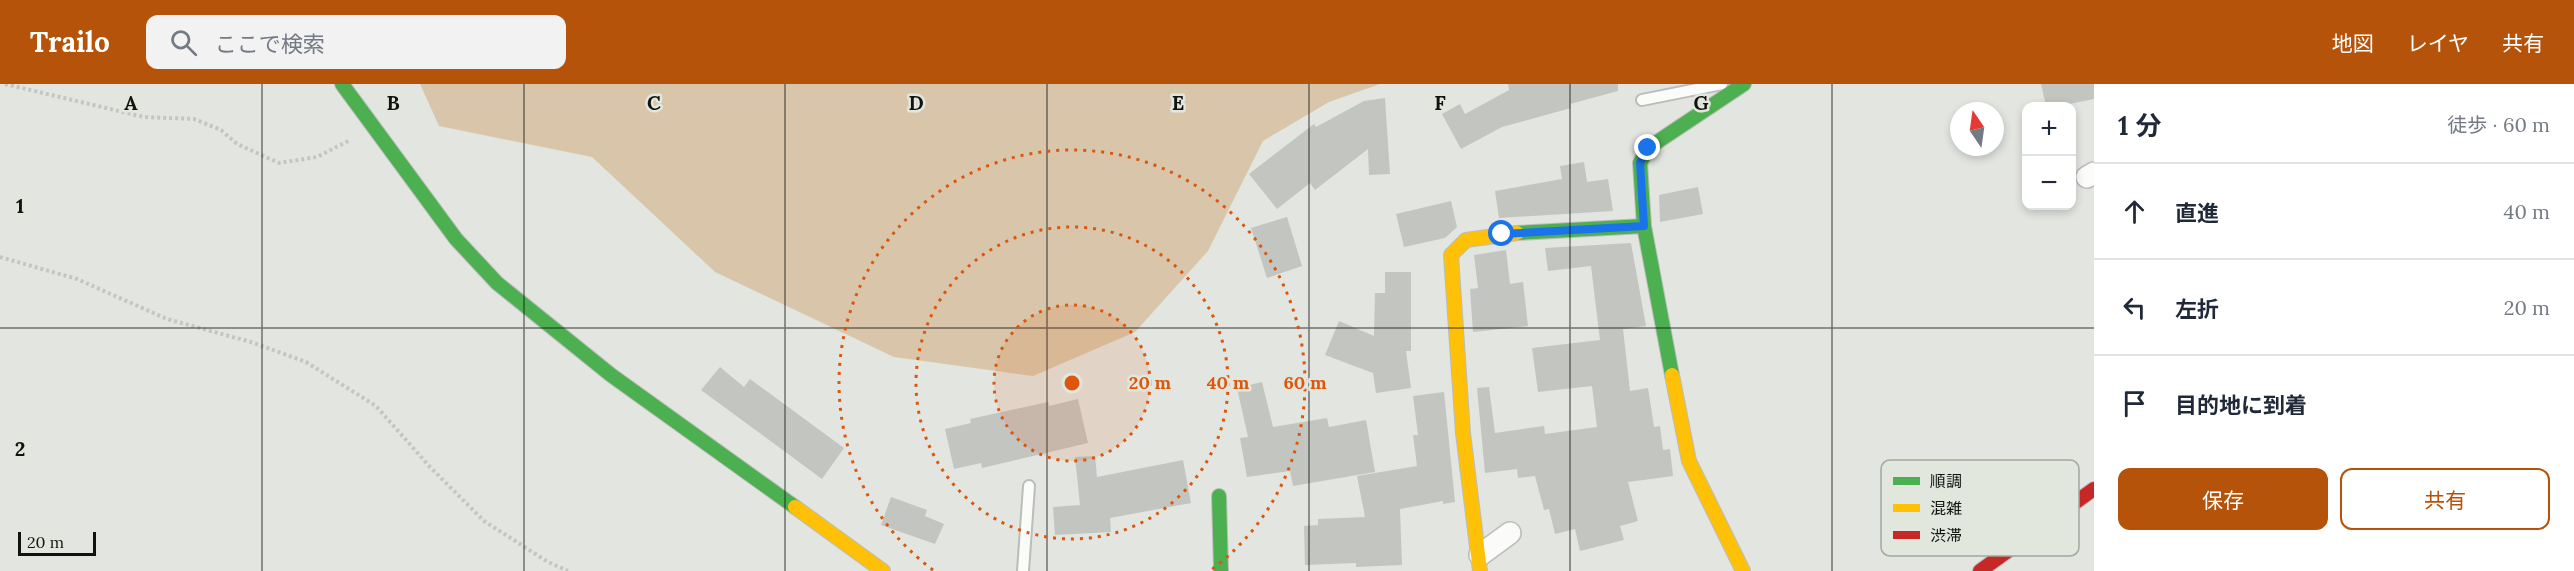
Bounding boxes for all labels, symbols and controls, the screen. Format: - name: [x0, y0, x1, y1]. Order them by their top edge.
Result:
- search box: [146, 15, 566, 69]
- text: Trailo: [30, 24, 110, 60]
- icon: search: [167, 26, 200, 59]
- text: ここで検索: [215, 30, 325, 58]
- text: 地図: [2332, 30, 2374, 57]
- text: レイヤ: [2407, 30, 2469, 57]
- text: 共有: [2502, 30, 2544, 57]
- text: A: [124, 90, 138, 115]
- text: B: [386, 90, 400, 115]
- text: C: [647, 90, 661, 115]
- text: D: [908, 90, 924, 115]
- text: E: [1172, 90, 1184, 115]
- text: F: [1434, 90, 1446, 115]
- text: G: [1693, 90, 1709, 115]
- north arrow: [1950, 102, 2004, 156]
- map controls: [2022, 102, 2076, 210]
- button: +: [2022, 102, 2076, 156]
- text: 1 分: [2118, 109, 2161, 142]
- text: 徒歩 · 60 m: [2447, 112, 2550, 137]
- route end: [1634, 134, 1660, 160]
- button: −: [2022, 156, 2076, 210]
- text: 1: [16, 193, 24, 218]
- icon: ahead: [2118, 195, 2151, 228]
- text: 直進: [2175, 199, 2219, 227]
- text: 40 m: [2504, 199, 2550, 224]
- route start: [1488, 220, 1514, 246]
- icon: left: [2118, 291, 2151, 324]
- text: 左折: [2175, 295, 2219, 323]
- text: 20 m: [2504, 295, 2550, 320]
- text: 20 m: [1129, 371, 1172, 394]
- text: 40 m: [1207, 371, 1250, 394]
- text: 60 m: [1283, 371, 1327, 394]
- centre of rings: [1062, 373, 1082, 393]
- icon: arrive: [2118, 387, 2151, 420]
- text: 目的地に到着: [2175, 391, 2307, 419]
- text: 2: [15, 436, 25, 461]
- legend: [1881, 460, 2079, 556]
- button: 保存: [2118, 468, 2328, 530]
- button: 共有: [2340, 468, 2550, 530]
- text: 順調: [1930, 471, 1962, 491]
- text: 混雑: [1930, 498, 1962, 518]
- text: 渋滞: [1930, 525, 1962, 545]
- scale bar: [18, 529, 96, 556]
- text: 20 m: [27, 532, 64, 552]

